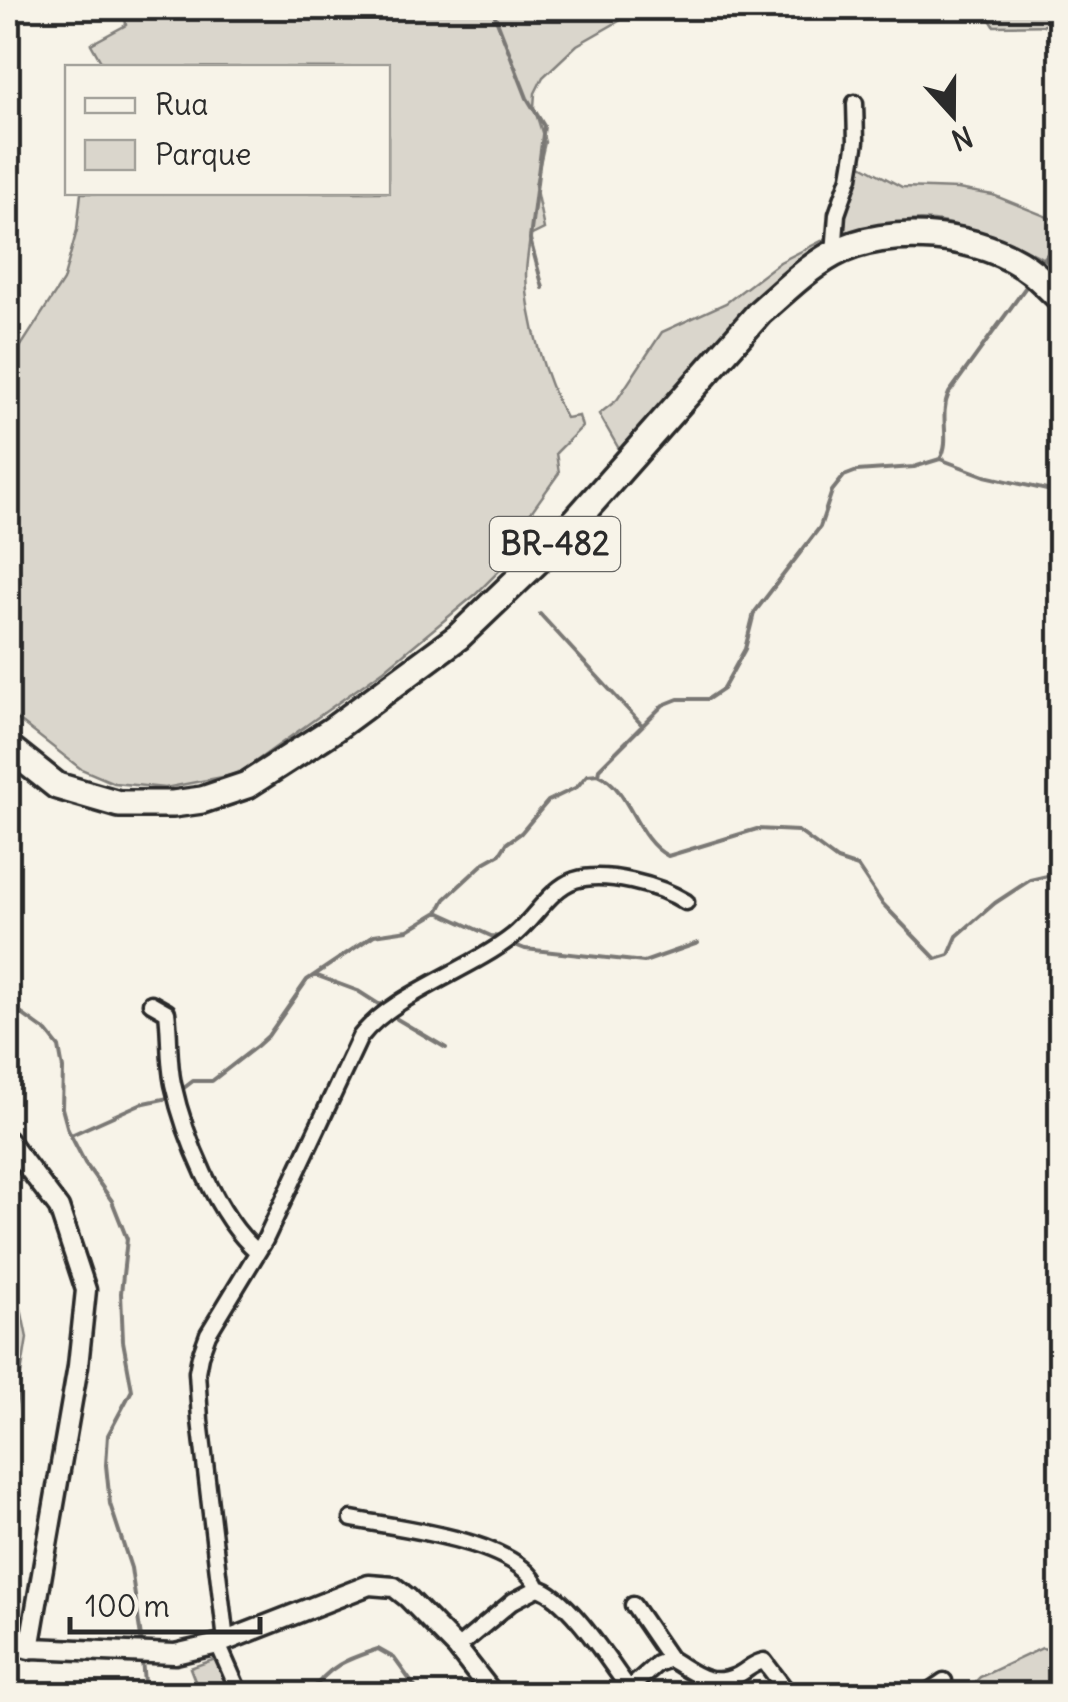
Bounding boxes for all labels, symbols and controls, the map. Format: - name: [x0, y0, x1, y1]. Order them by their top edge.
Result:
- legend: [65, 65, 390, 195]
- north arrow: [903, 65, 1003, 165]
- text: Rua: [155, 85, 208, 123]
- text: N: [946, 118, 977, 159]
- text: Parque: [155, 135, 251, 173]
- road number: BR-482: [490, 517, 620, 571]
- scale bar: [70, 1572, 260, 1634]
- text: 100 m: [85, 1587, 170, 1625]

